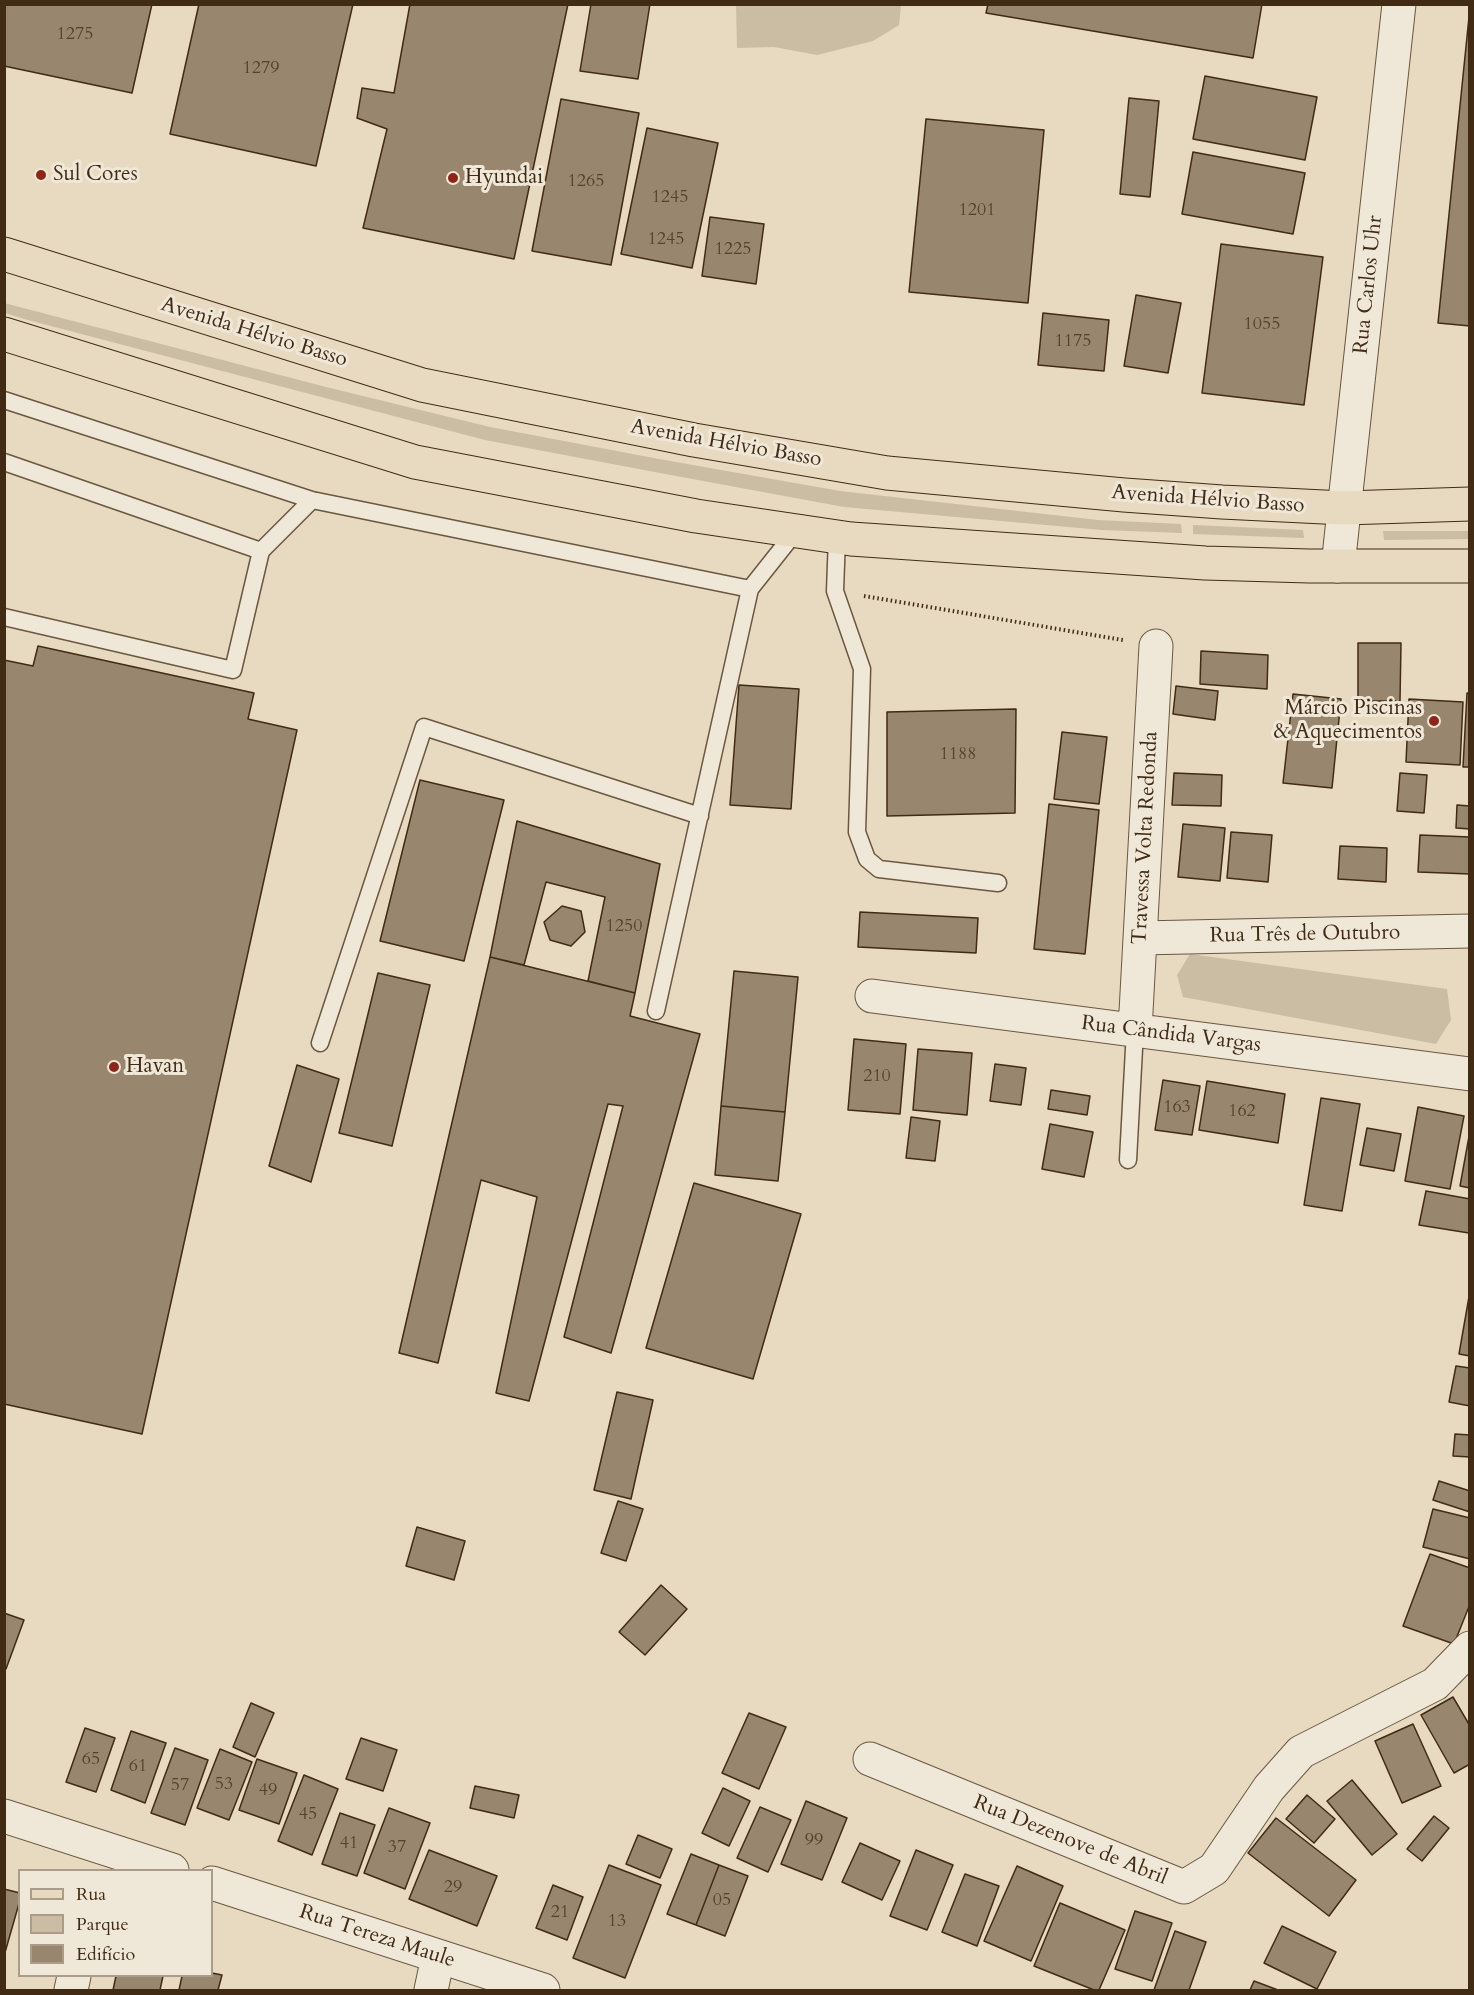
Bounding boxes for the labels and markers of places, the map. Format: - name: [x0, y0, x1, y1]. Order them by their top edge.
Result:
- place label: Sul Cores: [53, 162, 138, 188]
- place label: Hyundai: [465, 165, 543, 191]
- marker: Sul Cores: [34, 168, 48, 182]
- marker: Hyundai: [446, 171, 460, 185]
- place label: Márcio Piscinas & Aquecimentos: [1274, 696, 1422, 746]
- marker: Márcio Piscinas & Aquecimentos: [1427, 714, 1441, 728]
- place label: Havan: [126, 1054, 184, 1080]
- marker: Havan: [107, 1060, 121, 1074]

